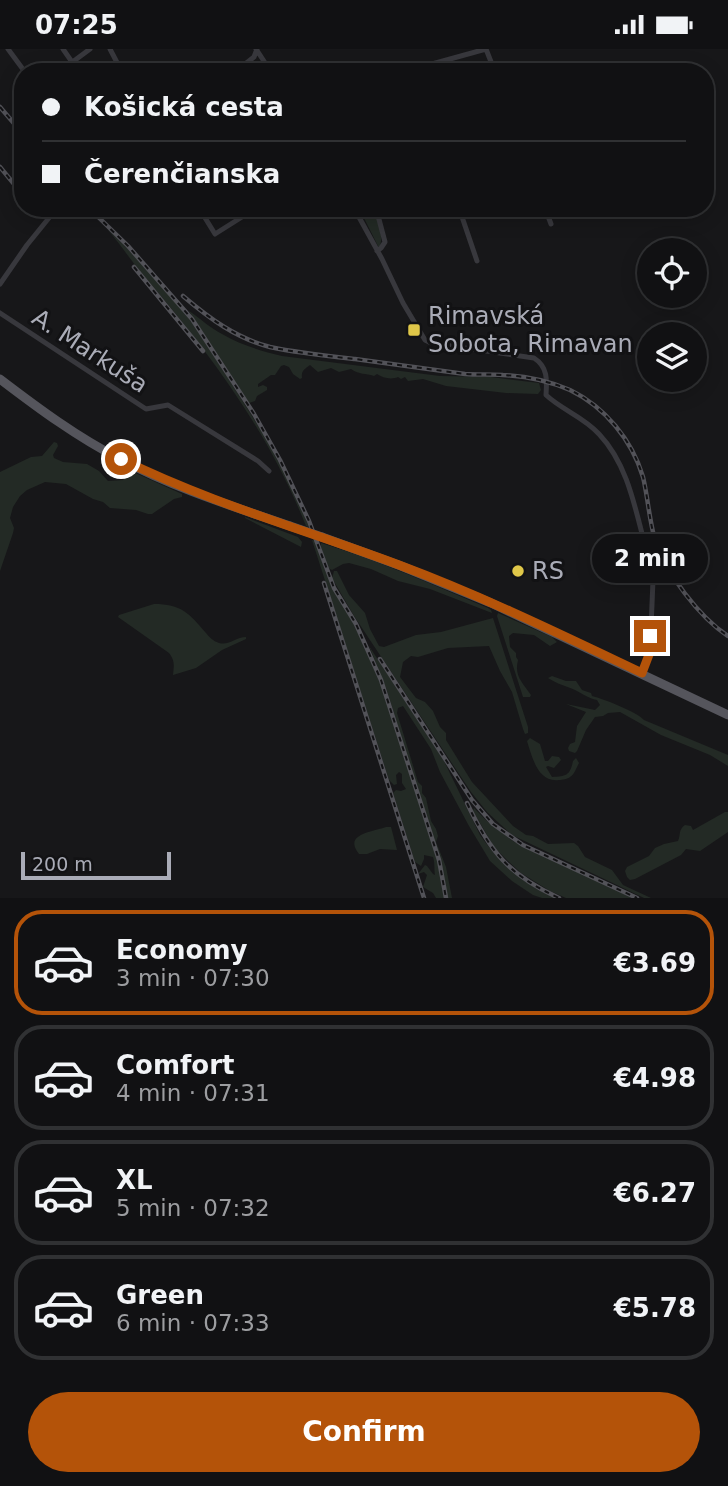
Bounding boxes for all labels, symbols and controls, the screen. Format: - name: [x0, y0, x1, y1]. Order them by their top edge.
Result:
- text: 07:25: [35, 10, 118, 40]
- text: Košická cesta: [84, 92, 284, 122]
- text: Čerenčianska: [84, 159, 280, 189]
- map controls: [637, 238, 707, 392]
- button: locate: [637, 238, 707, 308]
- place label: Rimavská Sobota, Rimavan: [428, 302, 633, 358]
- street label: A. Markuša: [27, 303, 153, 399]
- marker: Rimavská Sobota, Rimavan: [406, 322, 422, 338]
- button: layers: [637, 322, 707, 392]
- route start: [105, 443, 137, 475]
- callout: 2 min: [592, 535, 708, 583]
- text: 2 min: [614, 545, 686, 571]
- place label: RS: [532, 557, 564, 585]
- marker: RS: [510, 563, 526, 579]
- route end: [634, 620, 666, 652]
- scale bar: [21, 849, 172, 881]
- text: 200 m: [32, 853, 93, 875]
- icon: car: [32, 931, 95, 994]
- text: Economy: [116, 935, 247, 965]
- text: €3.69: [614, 948, 696, 978]
- text: 3 min · 07:30: [116, 965, 270, 991]
- icon: car: [32, 1046, 95, 1109]
- text: Comfort: [116, 1050, 234, 1080]
- text: €4.98: [614, 1063, 696, 1093]
- text: 4 min · 07:31: [116, 1080, 270, 1106]
- icon: car: [32, 1161, 95, 1224]
- text: XL: [116, 1165, 153, 1195]
- text: €6.27: [614, 1178, 696, 1208]
- text: 5 min · 07:32: [116, 1195, 270, 1221]
- icon: car: [32, 1276, 95, 1339]
- text: Green: [116, 1280, 204, 1310]
- text: €5.78: [614, 1293, 696, 1323]
- text: 6 min · 07:33: [116, 1310, 270, 1336]
- button: Confirm: [28, 1392, 700, 1472]

